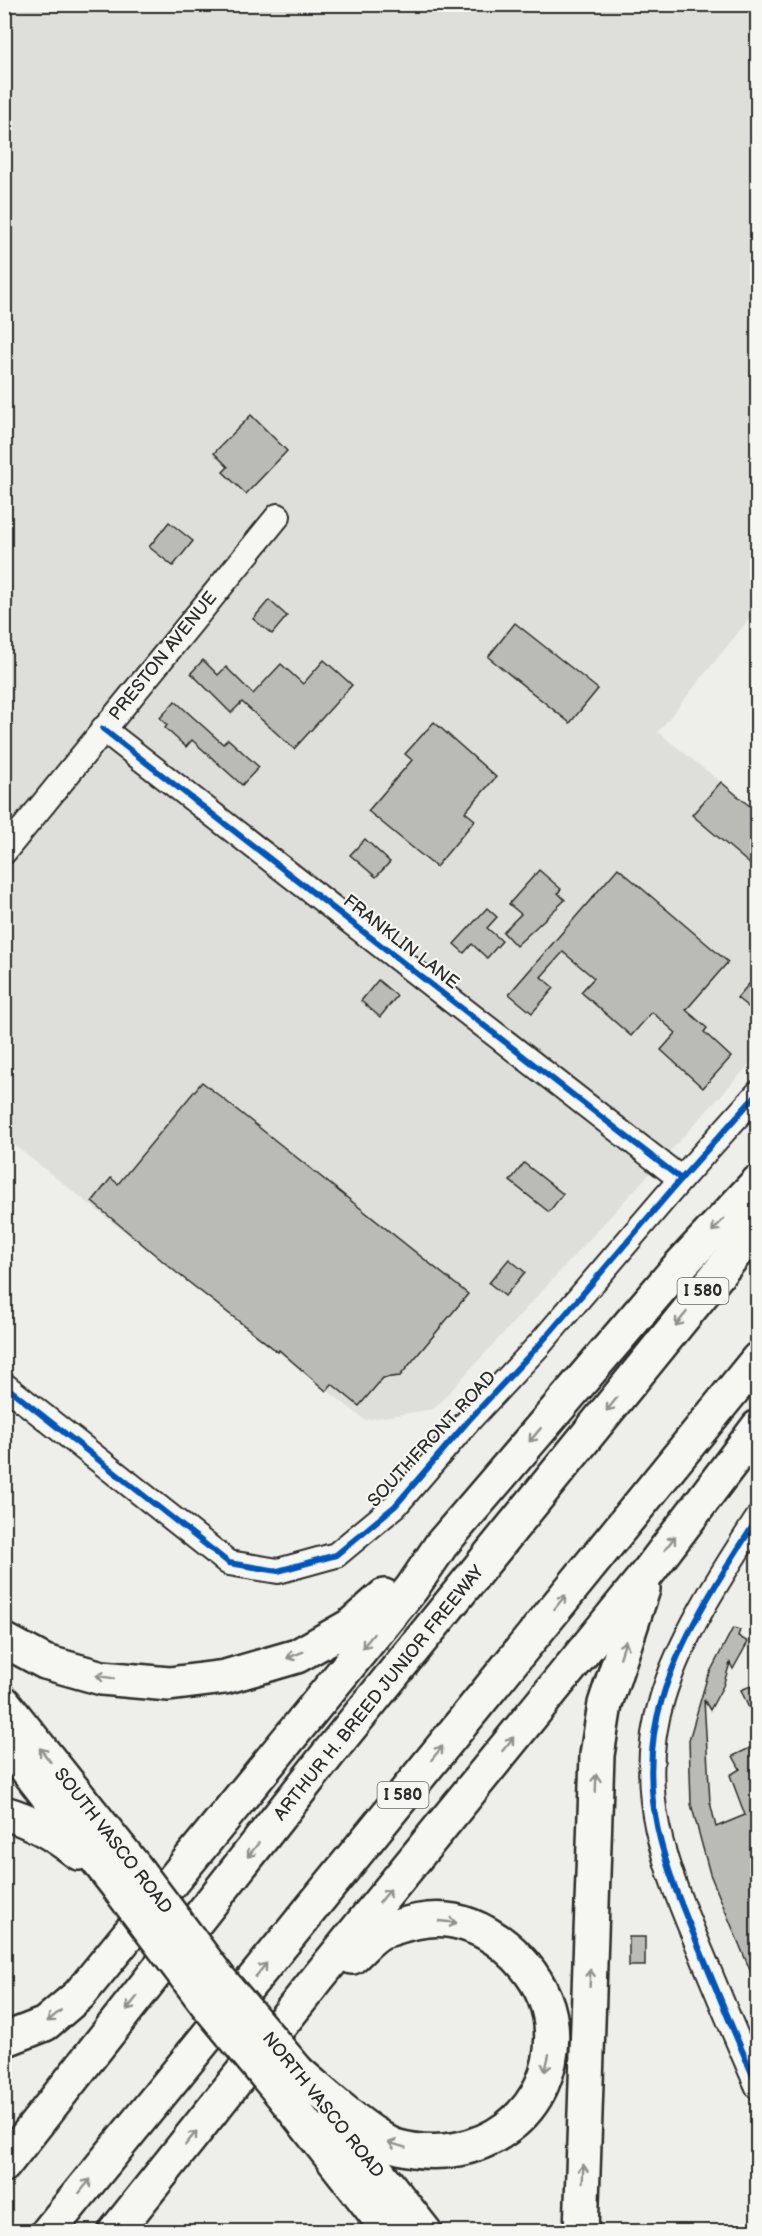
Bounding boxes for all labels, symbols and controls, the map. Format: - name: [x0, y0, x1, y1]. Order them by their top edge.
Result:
- street label: PRESTON AVENUE: [105, 587, 221, 725]
- street label: FRANKLIN LANE: [339, 890, 463, 994]
- one-way arrow: [711, 1217, 725, 1232]
- road number: I 580: [678, 1278, 728, 1304]
- one-way arrow: [674, 1311, 688, 1326]
- street label: SOUTHFRONT ROAD: [364, 1367, 500, 1511]
- one-way arrow: [606, 1395, 619, 1411]
- one-way arrow: [528, 1427, 542, 1442]
- one-way arrow: [663, 1536, 676, 1552]
- street label: ARTHUR H. BREED JUNIOR FREEWAY: [270, 1561, 489, 1825]
- one-way arrow: [553, 1594, 566, 1610]
- one-way arrow: [361, 1633, 375, 1648]
- one-way arrow: [619, 1640, 630, 1659]
- one-way arrow: [287, 1650, 305, 1661]
- one-way arrow: [95, 1672, 115, 1683]
- one-way arrow: [501, 1736, 514, 1752]
- one-way arrow: [430, 1745, 443, 1761]
- one-way arrow: [39, 1747, 52, 1763]
- street label: SOUTH VASCO ROAD: [50, 1764, 176, 1918]
- one-way arrow: [591, 1774, 602, 1794]
- road number: I 580: [378, 1782, 428, 1808]
- one-way arrow: [246, 1842, 259, 1858]
- one-way arrow: [378, 1888, 391, 1904]
- one-way arrow: [438, 1917, 457, 1928]
- one-way arrow: [254, 1962, 267, 1978]
- one-way arrow: [584, 1969, 595, 1989]
- one-way arrow: [126, 1995, 139, 2011]
- one-way arrow: [47, 2009, 62, 2023]
- street label: NORTH VASCO ROAD: [258, 2028, 388, 2182]
- one-way arrow: [541, 2052, 552, 2072]
- one-way arrow: [184, 2130, 197, 2146]
- one-way arrow: [388, 2139, 407, 2150]
- one-way arrow: [577, 2164, 589, 2184]
- one-way arrow: [78, 2178, 91, 2194]

